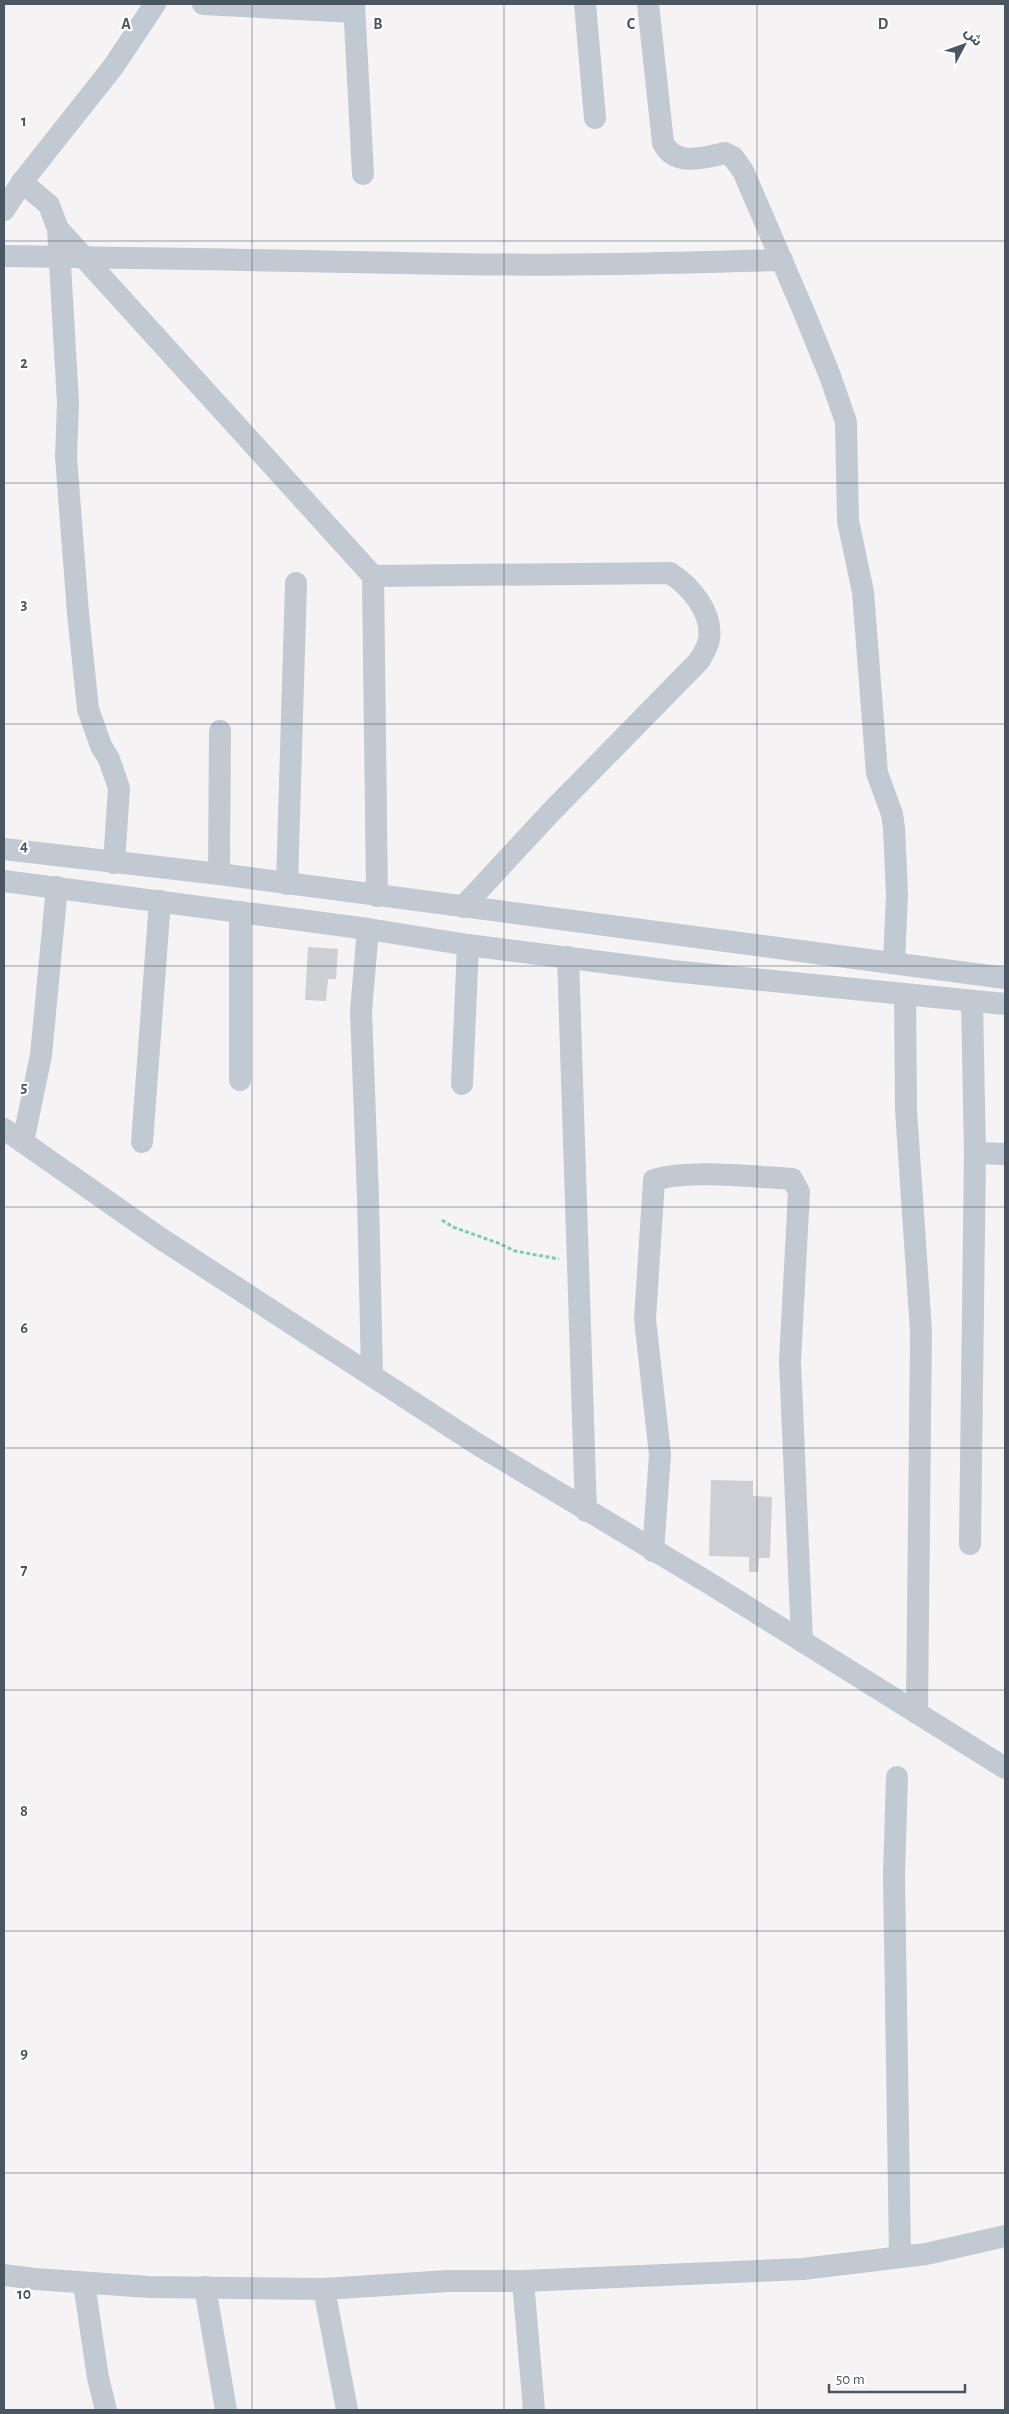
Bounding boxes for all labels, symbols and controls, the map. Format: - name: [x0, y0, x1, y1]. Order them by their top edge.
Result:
- text: A: [121, 16, 131, 32]
- text: B: [373, 16, 383, 32]
- text: C: [627, 16, 636, 32]
- text: D: [878, 16, 889, 32]
- north arrow: [939, 20, 989, 70]
- text: ش: [961, 25, 985, 49]
- text: 1: [21, 113, 27, 129]
- text: 2: [20, 355, 28, 371]
- text: 3: [21, 596, 28, 612]
- text: 4: [20, 838, 28, 854]
- text: 5: [21, 1079, 28, 1095]
- text: 6: [20, 1320, 28, 1336]
- text: 7: [21, 1562, 28, 1578]
- text: 8: [20, 1803, 28, 1819]
- text: 9: [20, 2045, 28, 2061]
- text: 10: [17, 2286, 31, 2302]
- scale bar: [829, 2362, 965, 2394]
- text: 50 m: [836, 2372, 865, 2387]

